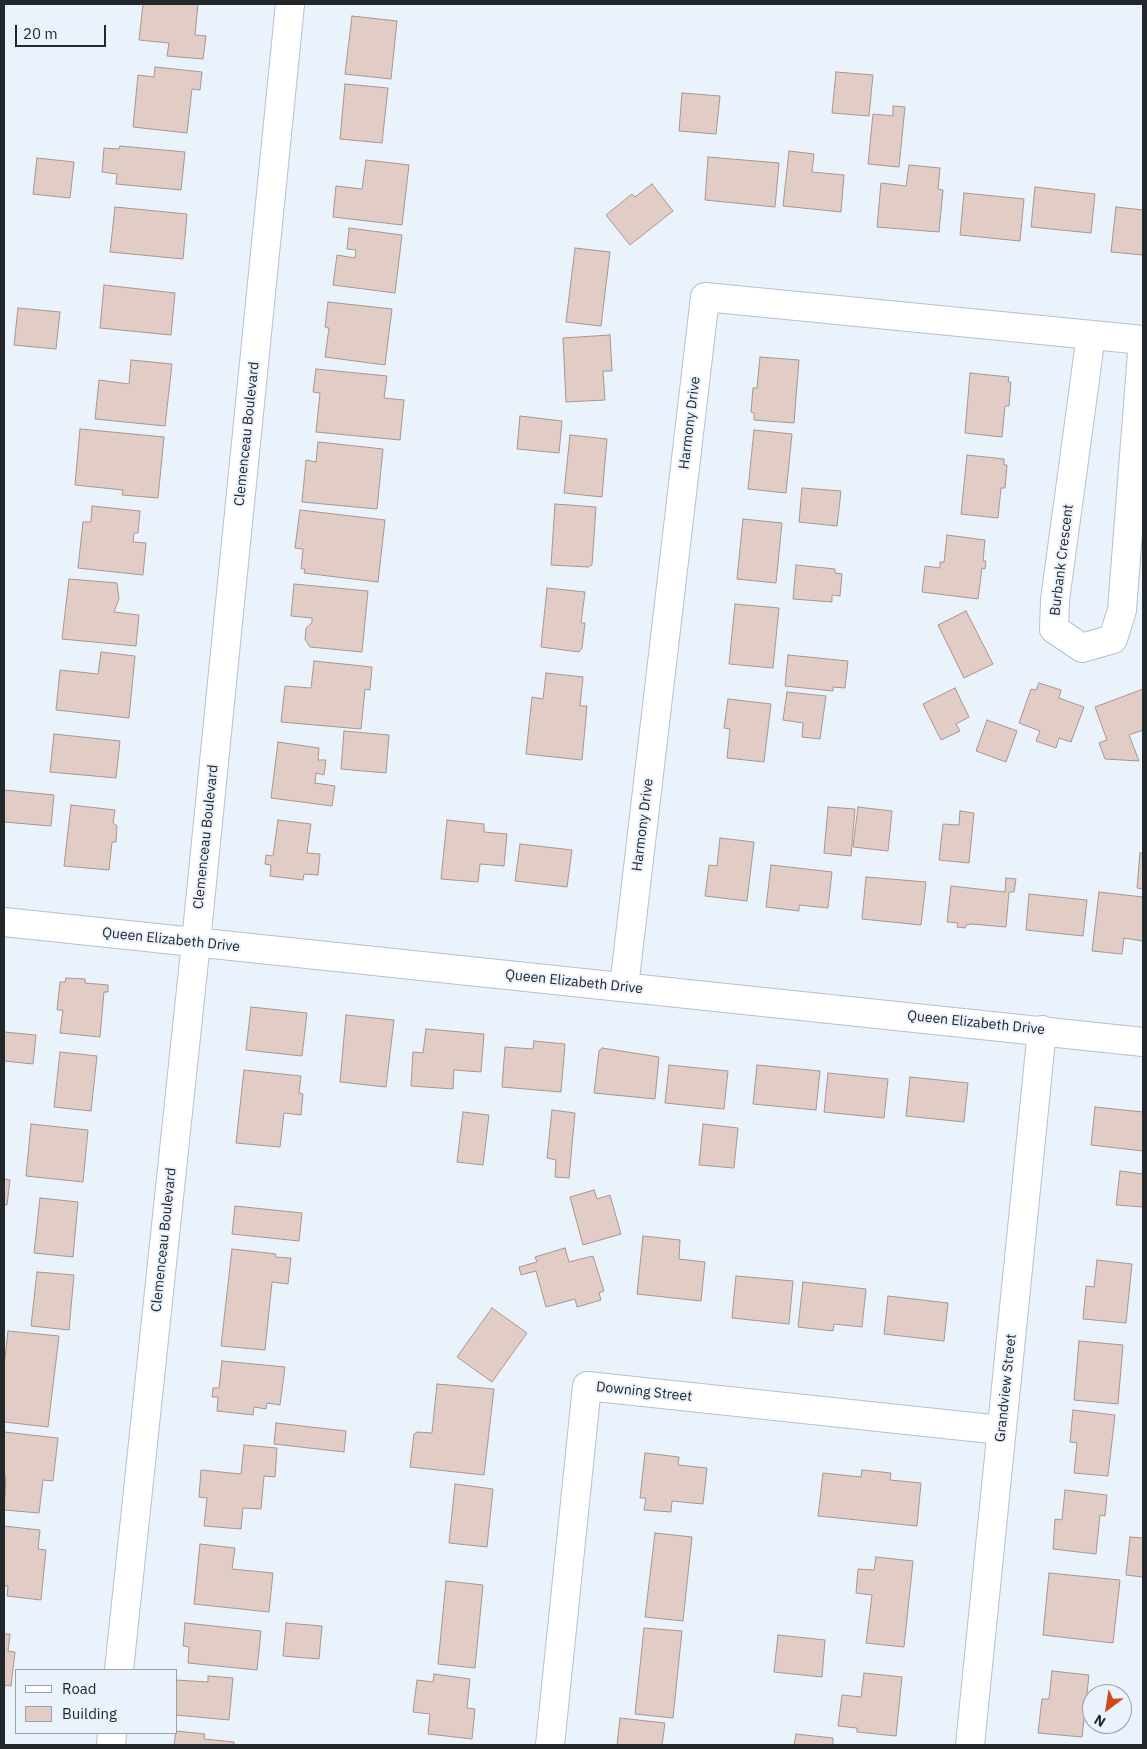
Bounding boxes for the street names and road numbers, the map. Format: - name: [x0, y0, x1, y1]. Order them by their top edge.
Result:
- street label: Clemenceau Boulevard: [231, 361, 263, 507]
- street label: Harmony Drive: [676, 376, 704, 470]
- street label: Burbank Crescent: [1047, 503, 1077, 617]
- street label: Clemenceau Boulevard: [190, 764, 222, 910]
- street label: Harmony Drive: [629, 778, 657, 872]
- street label: Queen Elizabeth Drive: [101, 924, 241, 956]
- street label: Queen Elizabeth Drive: [504, 966, 644, 998]
- street label: Queen Elizabeth Drive: [906, 1007, 1046, 1039]
- street label: Clemenceau Boulevard: [148, 1167, 180, 1313]
- street label: Grandview Street: [992, 1333, 1020, 1443]
- street label: Downing Street: [595, 1379, 693, 1405]

